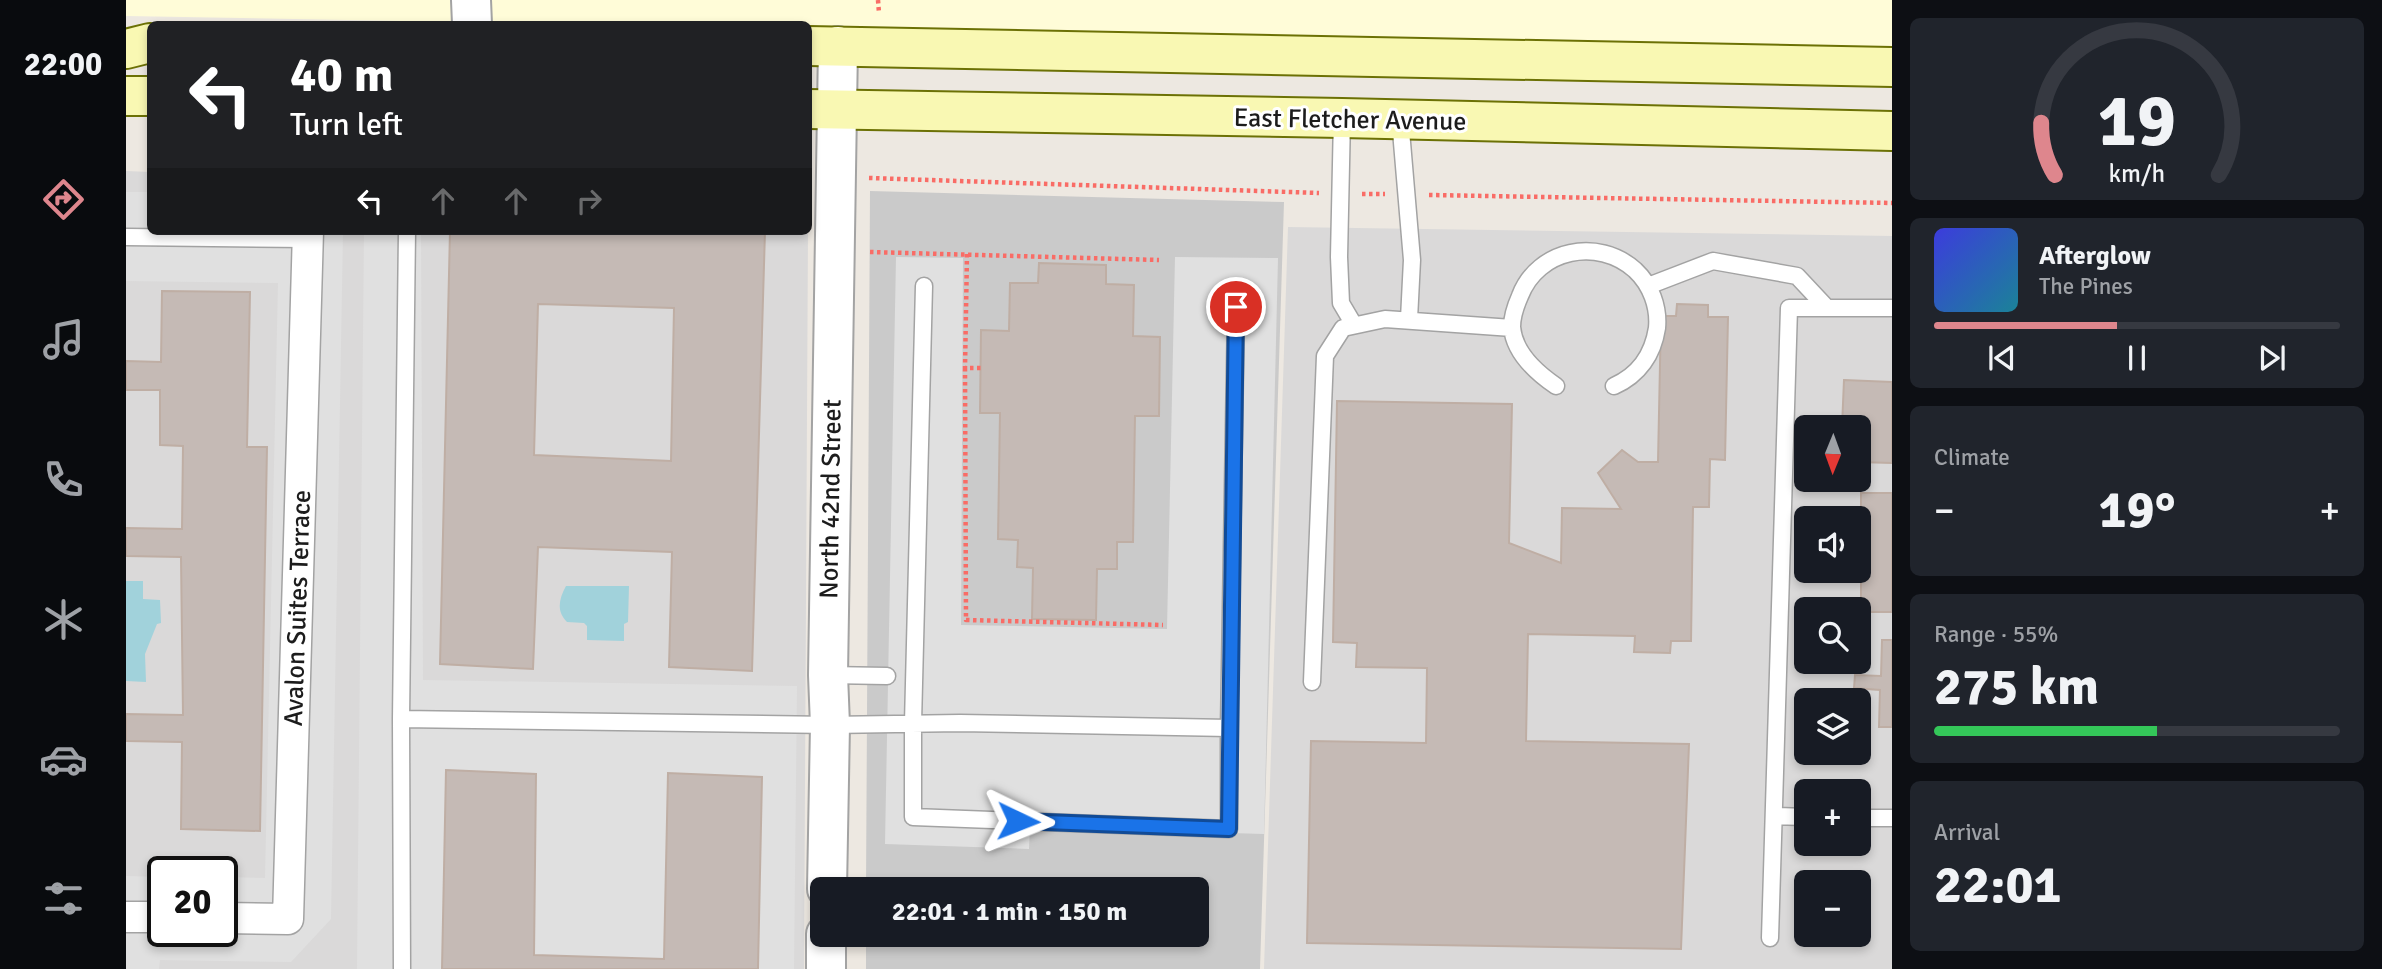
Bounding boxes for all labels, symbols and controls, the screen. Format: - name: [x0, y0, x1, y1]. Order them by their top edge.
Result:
- text: 22:00: [24, 45, 102, 84]
- text: 40 m: [290, 45, 393, 105]
- icon: left: [175, 49, 266, 140]
- text: 19: [2098, 77, 2176, 166]
- street label: East Fletcher Avenue: [1233, 102, 1467, 138]
- text: Turn left: [290, 105, 403, 144]
- text: km/h: [2109, 158, 2165, 189]
- icon: directions: [39, 175, 88, 224]
- icon: left: [351, 182, 389, 220]
- icon: ahead: [424, 182, 462, 220]
- icon: ahead: [497, 182, 535, 220]
- icon: right: [570, 182, 608, 220]
- text: Afterglow: [2039, 240, 2151, 272]
- text: The Pines: [2039, 272, 2133, 301]
- pin: [1206, 277, 1266, 337]
- icon: arrive: [1217, 288, 1255, 326]
- icon: music: [39, 315, 88, 364]
- icon: previous: [1983, 339, 2021, 377]
- icon: pause: [2118, 339, 2156, 377]
- icon: next: [2253, 339, 2291, 377]
- street label: North 42nd Street: [813, 399, 849, 599]
- north arrow: [1794, 415, 1871, 492]
- map controls: [1794, 415, 1871, 947]
- text: Climate: [1934, 443, 2010, 472]
- icon: phone: [39, 455, 88, 504]
- text: 19°: [2099, 478, 2175, 542]
- text: −: [1934, 487, 1955, 534]
- text: +: [2319, 487, 2340, 534]
- street label: Avalon Suites Terrace: [278, 489, 318, 727]
- button: sound: [1794, 506, 1871, 583]
- icon: climate: [39, 595, 88, 644]
- button: search: [1794, 597, 1871, 674]
- text: Range · 55%: [1934, 620, 2058, 649]
- text: 275 km: [1934, 655, 2099, 719]
- button: layers: [1794, 688, 1871, 765]
- icon: car: [39, 735, 88, 784]
- button: +: [1794, 779, 1871, 856]
- position arrow: [981, 784, 1055, 858]
- text: Arrival: [1934, 818, 2000, 847]
- text: 22:01: [1934, 853, 2062, 917]
- speed limit sign: 20: [147, 856, 238, 947]
- button: −: [1794, 870, 1871, 947]
- icon: filters: [39, 874, 88, 923]
- text: 22:01 · 1 min · 150 m: [892, 896, 1127, 928]

